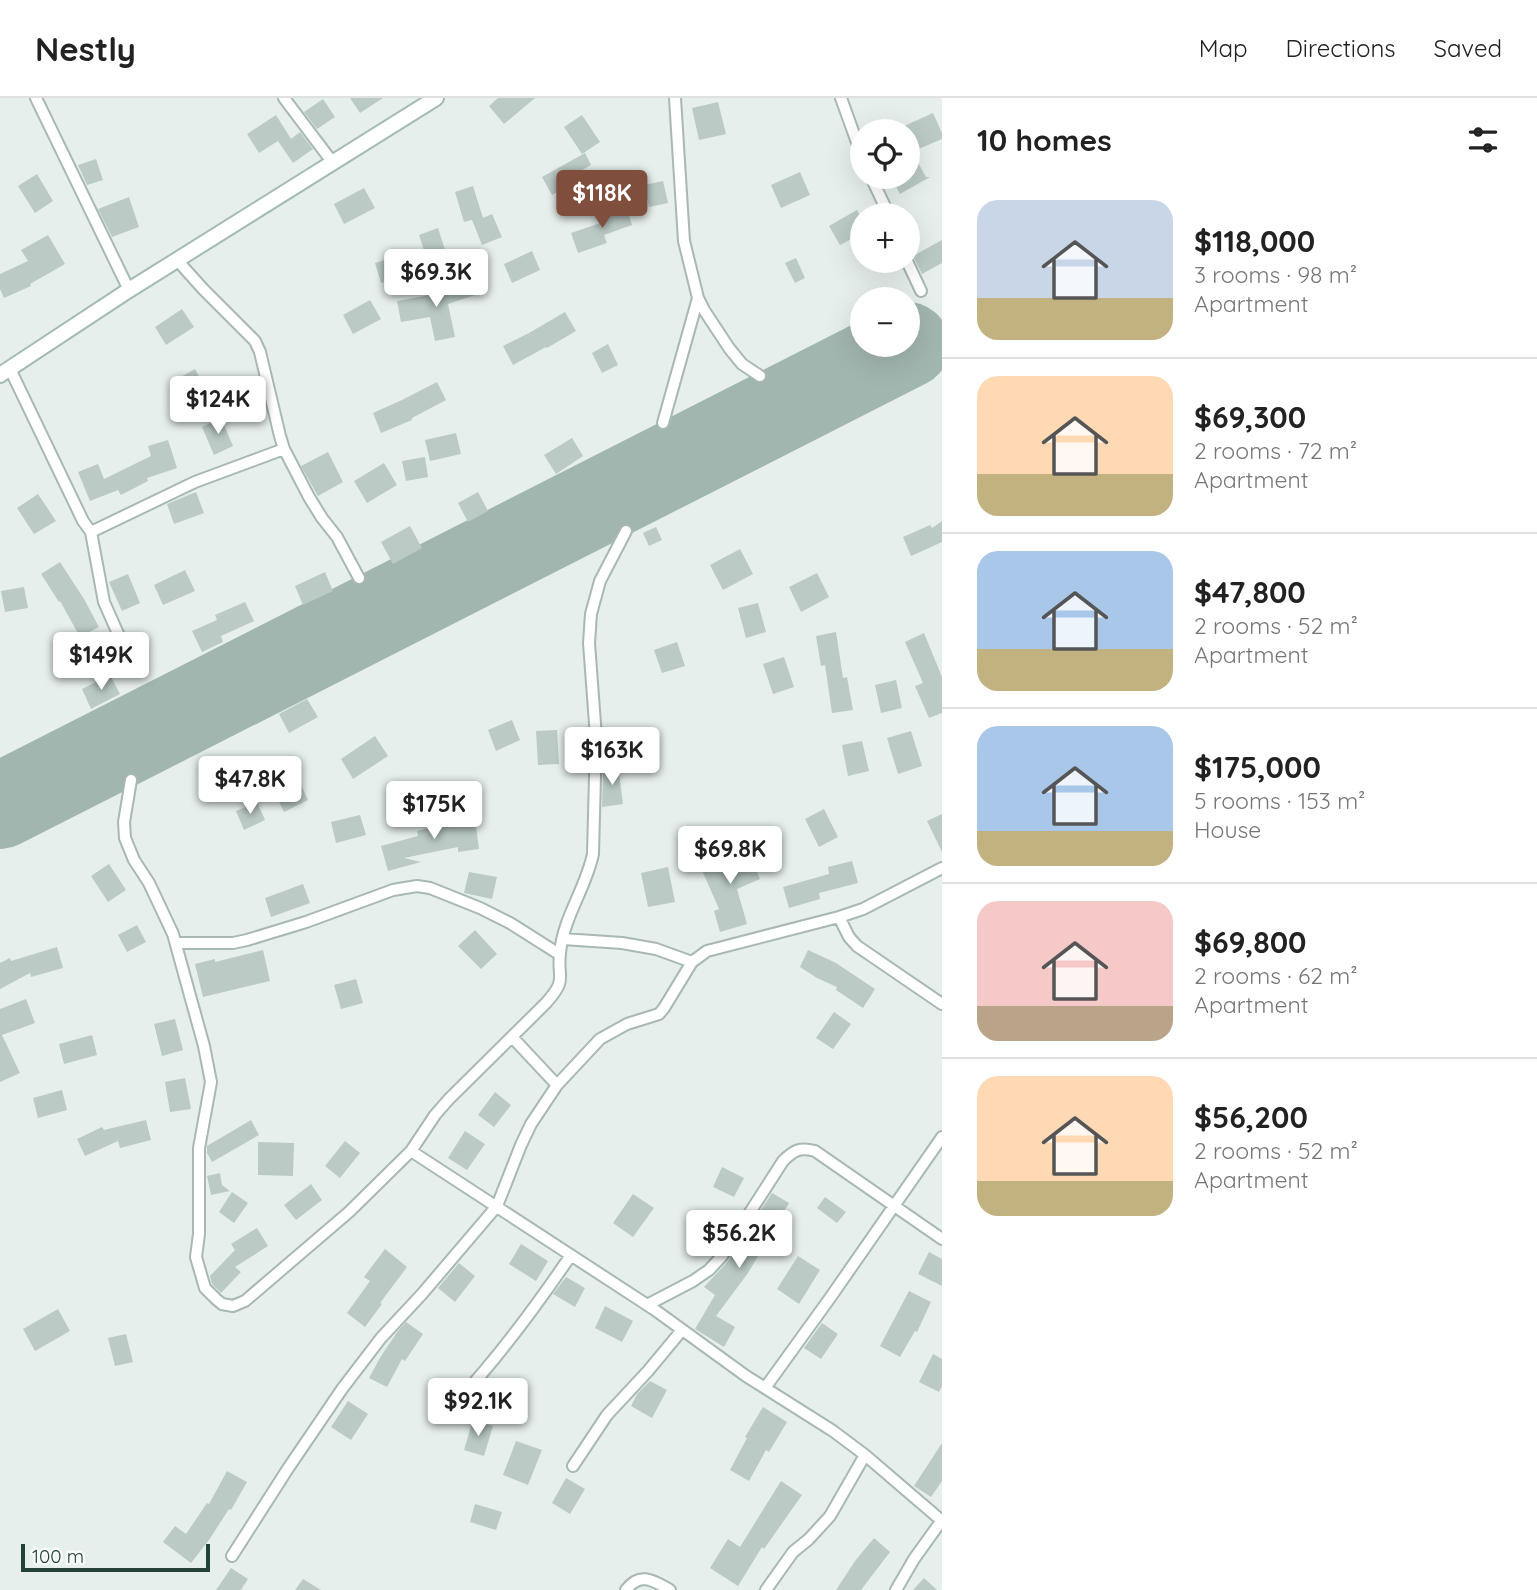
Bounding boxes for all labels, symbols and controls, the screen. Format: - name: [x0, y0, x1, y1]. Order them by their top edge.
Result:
- text: Nestly: [35, 28, 136, 69]
- text: Map: [1199, 33, 1248, 63]
- text: Directions: [1286, 33, 1396, 63]
- text: Saved: [1434, 33, 1502, 63]
- map controls: [850, 119, 920, 357]
- button: locate: [850, 119, 920, 189]
- text: 10 homes: [977, 121, 1112, 159]
- icon: filters: [1464, 121, 1502, 159]
- pin: $118K: [553, 170, 651, 230]
- text: $118K: [572, 178, 632, 207]
- button: +: [850, 203, 920, 273]
- text: $118,000: [1194, 222, 1315, 260]
- icon: home: [1033, 228, 1117, 312]
- pin: $69.3K: [379, 250, 493, 309]
- text: $69.3K: [400, 257, 472, 286]
- text: 3 rooms · 98 m²: [1194, 260, 1357, 289]
- button: −: [850, 287, 920, 357]
- text: Apartment: [1194, 289, 1308, 318]
- pin: $124K: [169, 376, 267, 436]
- text: $124K: [186, 384, 250, 413]
- text: $69,300: [1194, 398, 1306, 436]
- icon: home: [1033, 404, 1117, 488]
- text: 2 rooms · 72 m²: [1194, 436, 1357, 465]
- text: Apartment: [1194, 465, 1308, 494]
- text: $47,800: [1194, 573, 1306, 611]
- icon: home: [1033, 579, 1117, 663]
- text: 2 rooms · 52 m²: [1194, 611, 1358, 640]
- pin: $149K: [52, 632, 150, 692]
- text: $149K: [69, 640, 133, 669]
- text: Apartment: [1194, 640, 1308, 669]
- pin: $163K: [563, 728, 661, 787]
- text: $163K: [581, 735, 643, 764]
- text: $175,000: [1194, 748, 1321, 786]
- icon: home: [1033, 754, 1117, 838]
- pin: $47.8K: [193, 756, 307, 816]
- text: $47.8K: [215, 764, 285, 793]
- pin: $175K: [385, 782, 483, 841]
- text: 5 rooms · 153 m²: [1194, 786, 1365, 815]
- text: $175K: [402, 789, 466, 818]
- text: House: [1194, 815, 1261, 844]
- pin: $69.8K: [673, 826, 787, 886]
- text: $69.8K: [694, 834, 766, 863]
- text: $69,800: [1194, 923, 1306, 961]
- icon: home: [1033, 929, 1117, 1013]
- text: 2 rooms · 62 m²: [1194, 961, 1358, 990]
- text: Apartment: [1194, 990, 1308, 1019]
- text: $56,200: [1194, 1098, 1308, 1136]
- icon: home: [1033, 1104, 1117, 1188]
- text: 2 rooms · 52 m²: [1194, 1136, 1358, 1165]
- text: Apartment: [1194, 1165, 1308, 1194]
- pin: $56.2K: [682, 1210, 796, 1270]
- text: $56.2K: [702, 1218, 776, 1247]
- pin: $92.1K: [421, 1378, 535, 1438]
- text: $92.1K: [444, 1386, 512, 1415]
- scale bar: [21, 1541, 210, 1573]
- text: 100 m: [32, 1544, 84, 1568]

